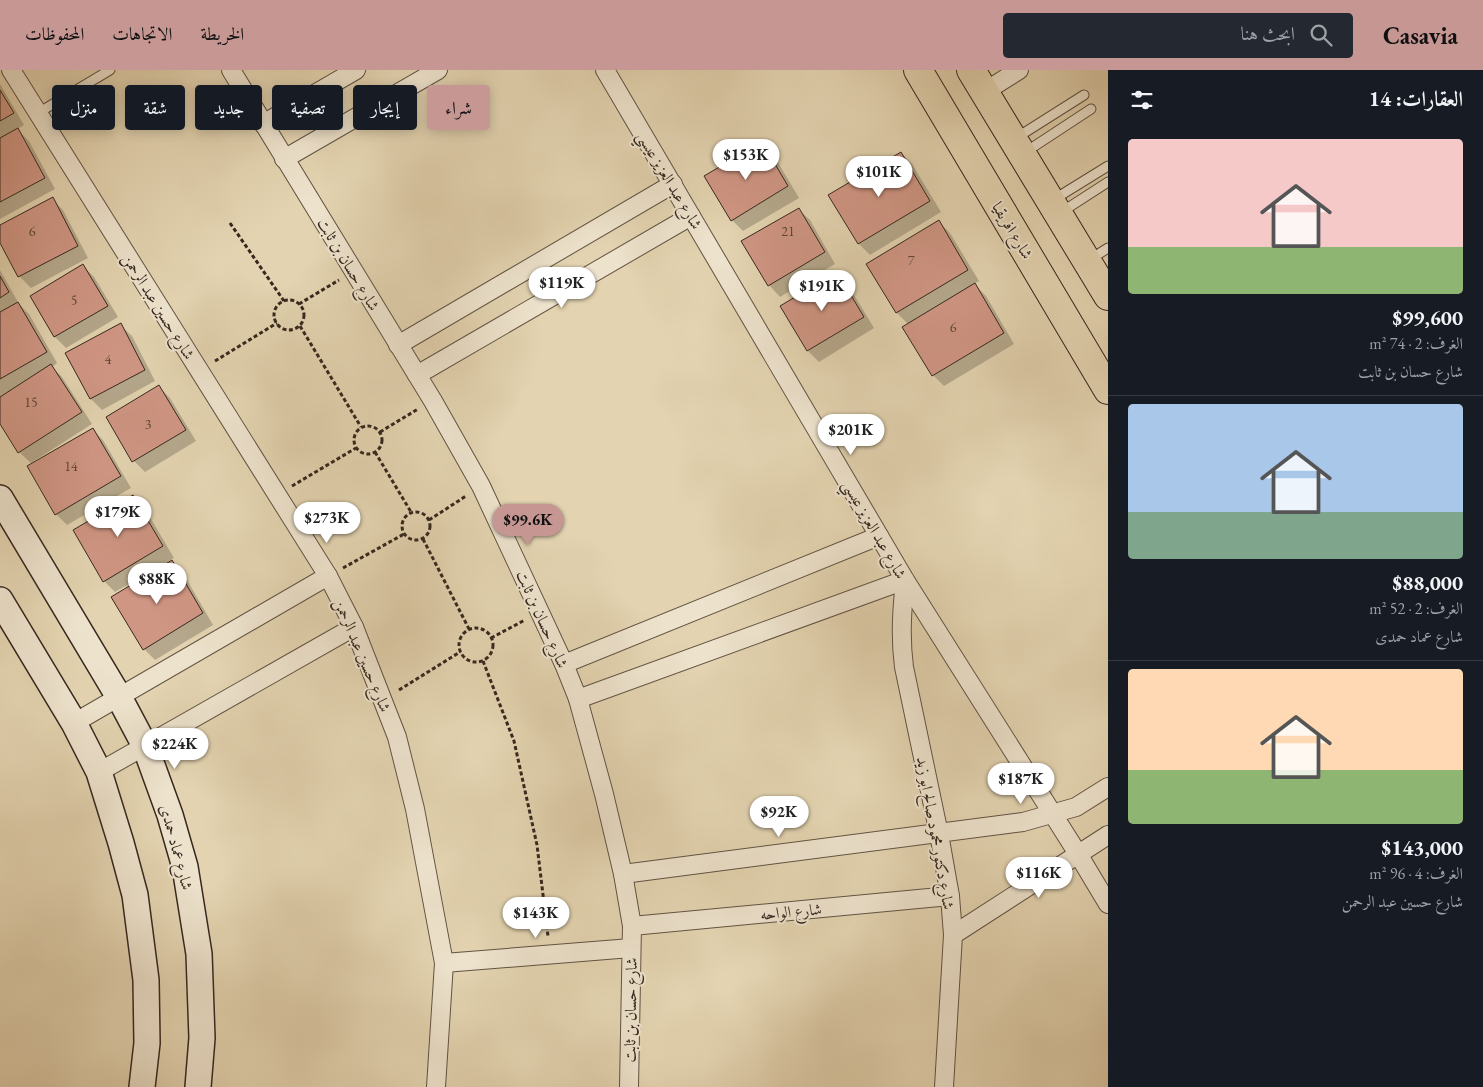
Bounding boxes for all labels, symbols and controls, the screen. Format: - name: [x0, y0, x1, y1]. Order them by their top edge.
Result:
- search box: [1003, 13, 1353, 58]
- text: Casavia: [1383, 20, 1458, 51]
- text: ابحث هنا: [1241, 21, 1295, 46]
- icon: search: [1307, 21, 1335, 49]
- text: المحفوظات: [25, 22, 84, 45]
- text: الاتجاهات: [112, 22, 172, 45]
- text: الخريطة: [200, 22, 244, 45]
- chip: منزل: [52, 85, 115, 130]
- chip: شقة: [125, 85, 185, 130]
- chip: جديد: [195, 85, 262, 130]
- chip: تصفية: [272, 85, 343, 130]
- chip: إيجار: [353, 85, 417, 130]
- chip: شراء: [427, 85, 490, 130]
- text: العقارات: 14: [1369, 85, 1463, 112]
- icon: filters: [1128, 86, 1156, 114]
- street label: شارع عبد العزيز عيسي: [628, 127, 707, 236]
- pin: $153K: [711, 138, 781, 181]
- text: $153K: [724, 144, 768, 165]
- pin: $101K: [844, 156, 914, 198]
- text: $101K: [857, 161, 901, 182]
- icon: home: [1251, 171, 1341, 261]
- street label: شارع افريقيا: [985, 198, 1038, 264]
- street label: شارع حسان بن ثابت: [310, 214, 385, 316]
- house number: 6: [29, 222, 36, 240]
- house number: 21: [781, 222, 795, 240]
- street label: شارع حسين عبد الرحمن: [115, 249, 200, 365]
- house number: 7: [908, 251, 915, 269]
- pin: $119K: [527, 266, 597, 309]
- pin: $191K: [787, 270, 857, 312]
- text: $119K: [540, 272, 584, 293]
- text: $191K: [800, 275, 844, 296]
- house number: 5: [71, 291, 77, 309]
- text: $99,600: [1393, 304, 1463, 331]
- house number: 6: [950, 318, 957, 336]
- text: الغرف: 2 · 74 m²: [1369, 333, 1463, 354]
- house number: 4: [105, 350, 112, 368]
- text: شارع حسان بن ثابت: [1358, 361, 1463, 382]
- house number: 15: [24, 393, 38, 411]
- pin: $201K: [816, 414, 886, 456]
- house number: 3: [145, 415, 152, 433]
- text: $201K: [829, 419, 873, 440]
- icon: home: [1251, 437, 1341, 527]
- house number: 14: [64, 457, 78, 475]
- street label: شارع عبد العزيز عيسي: [833, 476, 911, 585]
- pin: $179K: [83, 496, 153, 538]
- text: $179K: [96, 501, 140, 522]
- pin: $273K: [292, 502, 362, 544]
- pin: $99.6K: [487, 504, 569, 546]
- text: $273K: [305, 507, 349, 528]
- text: $99.6K: [504, 509, 552, 530]
- pin: $88K: [127, 562, 187, 605]
- street label: شارع حسان بن ثابت: [509, 567, 573, 673]
- text: $88K: [139, 568, 175, 589]
- text: $88,000: [1393, 569, 1463, 596]
- street label: شارع حسين عبد الرحمن: [326, 595, 396, 716]
- text: الغرف: 2 · 52 m²: [1369, 598, 1463, 619]
- text: شارع عماد حمدى: [1375, 626, 1463, 647]
- icon: home: [1251, 702, 1341, 792]
- pin: $224K: [140, 728, 210, 770]
- text: $224K: [153, 733, 197, 754]
- street label: شارع دكتور محمود صالح ابو زيد: [909, 755, 959, 912]
- pin: $187K: [986, 762, 1056, 805]
- text: $187K: [999, 768, 1043, 789]
- pin: $92K: [749, 796, 809, 838]
- text: $92K: [761, 801, 797, 822]
- street label: شارع عماد حمدى: [152, 802, 198, 893]
- text: $143,000: [1381, 834, 1463, 861]
- pin: $116K: [1004, 856, 1074, 899]
- text: $116K: [1017, 862, 1061, 883]
- text: الغرف: 4 · 96 m²: [1369, 863, 1463, 884]
- text: شارع حسين عبد الرحمن: [1342, 891, 1463, 912]
- pin: $143K: [501, 896, 571, 939]
- street label: شارع الواحه: [759, 898, 823, 928]
- text: $143K: [514, 902, 558, 923]
- street label: شارع حسان بن ثابت: [619, 957, 645, 1063]

